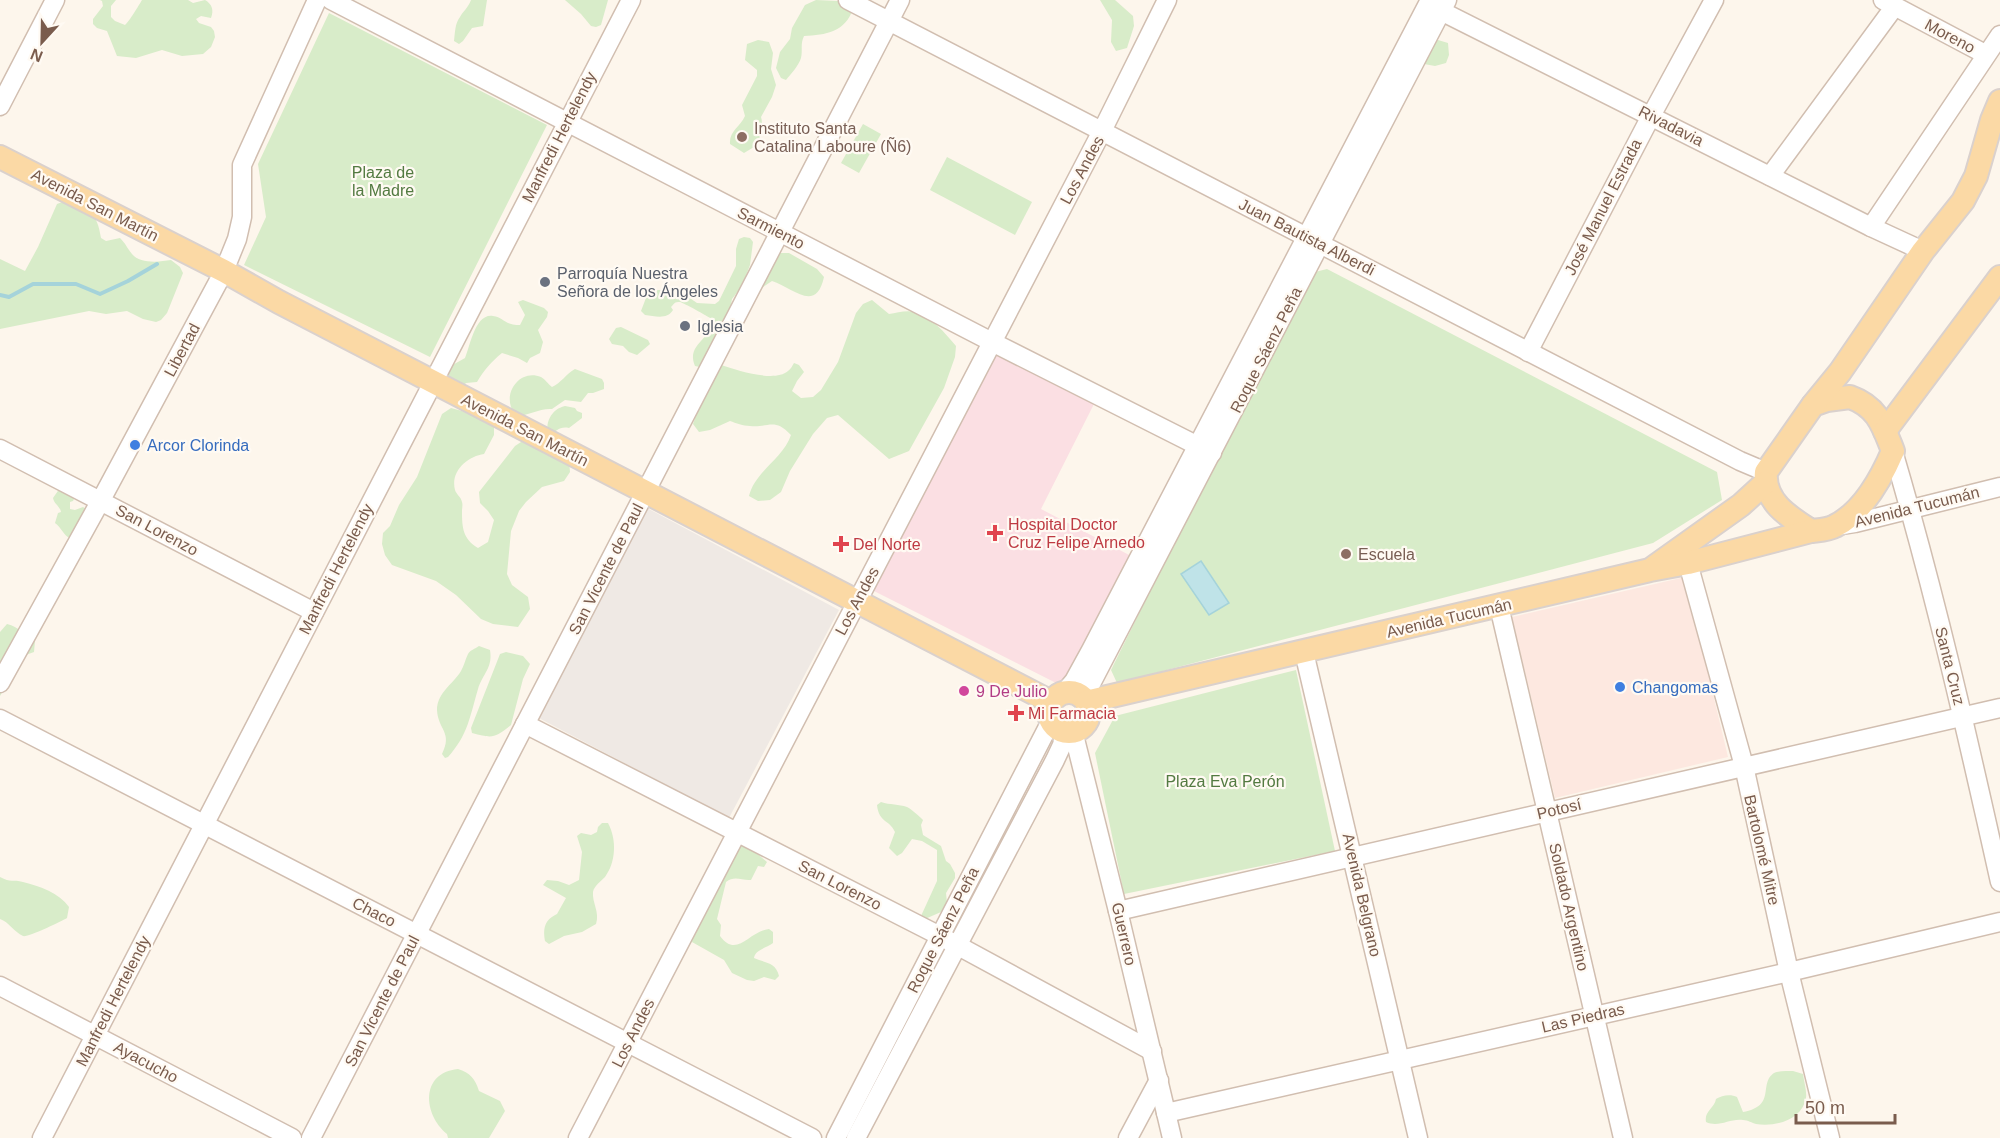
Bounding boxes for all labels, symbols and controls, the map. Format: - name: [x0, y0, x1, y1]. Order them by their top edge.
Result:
- north arrow: [12, 12, 72, 72]
- street label: Moreno: [1922, 16, 1978, 56]
- text: N: [28, 45, 45, 65]
- street label: Manfredi Hertelendy: [519, 69, 599, 205]
- street label: Rivadavia: [1636, 102, 1706, 150]
- place label: Instituto Santa Catalina Laboure (Ñ6): [754, 120, 911, 155]
- marker: Instituto Santa Catalina Laboure (Ñ6): [735, 130, 749, 144]
- street label: Los Andes: [1057, 133, 1107, 207]
- street label: José Manuel Estrada: [1561, 136, 1645, 278]
- park label: Plaza de la Madre: [352, 164, 414, 199]
- street label: Avenida San Martín: [29, 166, 161, 244]
- street label: Juan Bautista Alberdi: [1236, 195, 1378, 279]
- street label: Sarmiento: [735, 204, 807, 252]
- place label: Parroquía Nuestra Señora de los Ángeles: [557, 265, 718, 300]
- marker: Parroquía Nuestra Señora de los Ángeles: [538, 275, 552, 289]
- street label: Roque Sáenz Peña: [1227, 284, 1305, 416]
- place label: Iglesia: [697, 318, 743, 335]
- marker: Iglesia: [678, 319, 692, 333]
- street label: Libertad: [161, 320, 203, 380]
- street label: Avenida San Martín: [459, 391, 591, 469]
- place label: Arcor Clorinda: [147, 437, 249, 454]
- marker: Arcor Clorinda: [128, 438, 142, 452]
- street label: Avenida Tucumán: [1853, 483, 1981, 531]
- street label: San Lorenzo: [113, 501, 201, 559]
- street label: Manfredi Hertelendy: [296, 501, 376, 637]
- street label: San Vicente de Paul: [566, 501, 646, 637]
- place label: Hospital Doctor Cruz Felipe Arnedo: [1008, 516, 1145, 551]
- marker: Hospital Doctor Cruz Felipe Arnedo: [986, 524, 1004, 542]
- place label: Del Norte: [853, 536, 921, 553]
- marker: Del Norte: [834, 537, 848, 551]
- place label: Escuela: [1358, 546, 1415, 563]
- marker: Escuela: [1339, 547, 1353, 561]
- street label: Los Andes: [832, 564, 882, 638]
- street label: Avenida Tucumán: [1385, 595, 1513, 641]
- street label: Santa Cruz: [1932, 625, 1968, 707]
- place label: Changomas: [1632, 679, 1718, 696]
- marker: Changomas: [1613, 680, 1627, 694]
- place label: 9 De Julio: [976, 683, 1047, 700]
- marker: 9 De Julio: [957, 684, 971, 698]
- place label: Mi Farmacia: [1028, 705, 1116, 722]
- marker: Mi Farmacia: [1009, 706, 1023, 720]
- park label: Plaza Eva Perón: [1165, 773, 1285, 790]
- street label: Bartolomé Mitre: [1741, 793, 1783, 907]
- street label: Potosí: [1535, 795, 1584, 822]
- street label: Avenida Belgrano: [1340, 832, 1384, 958]
- street label: Soldado Argentino: [1546, 841, 1592, 973]
- street label: San Lorenzo: [796, 857, 884, 913]
- street label: Roque Sáenz Peña: [904, 864, 982, 996]
- street label: Chaco: [350, 894, 399, 930]
- street label: Guerrero: [1109, 901, 1140, 967]
- street label: Manfredi Hertelendy: [73, 933, 153, 1069]
- street label: San Vicente de Paul: [342, 933, 422, 1069]
- street label: Los Andes: [608, 996, 658, 1070]
- street label: Las Piedras: [1540, 1000, 1626, 1036]
- street label: Ayacucho: [111, 1038, 181, 1086]
- scale bar: [1796, 1087, 1895, 1125]
- text: 50 m: [1805, 1098, 1845, 1118]

